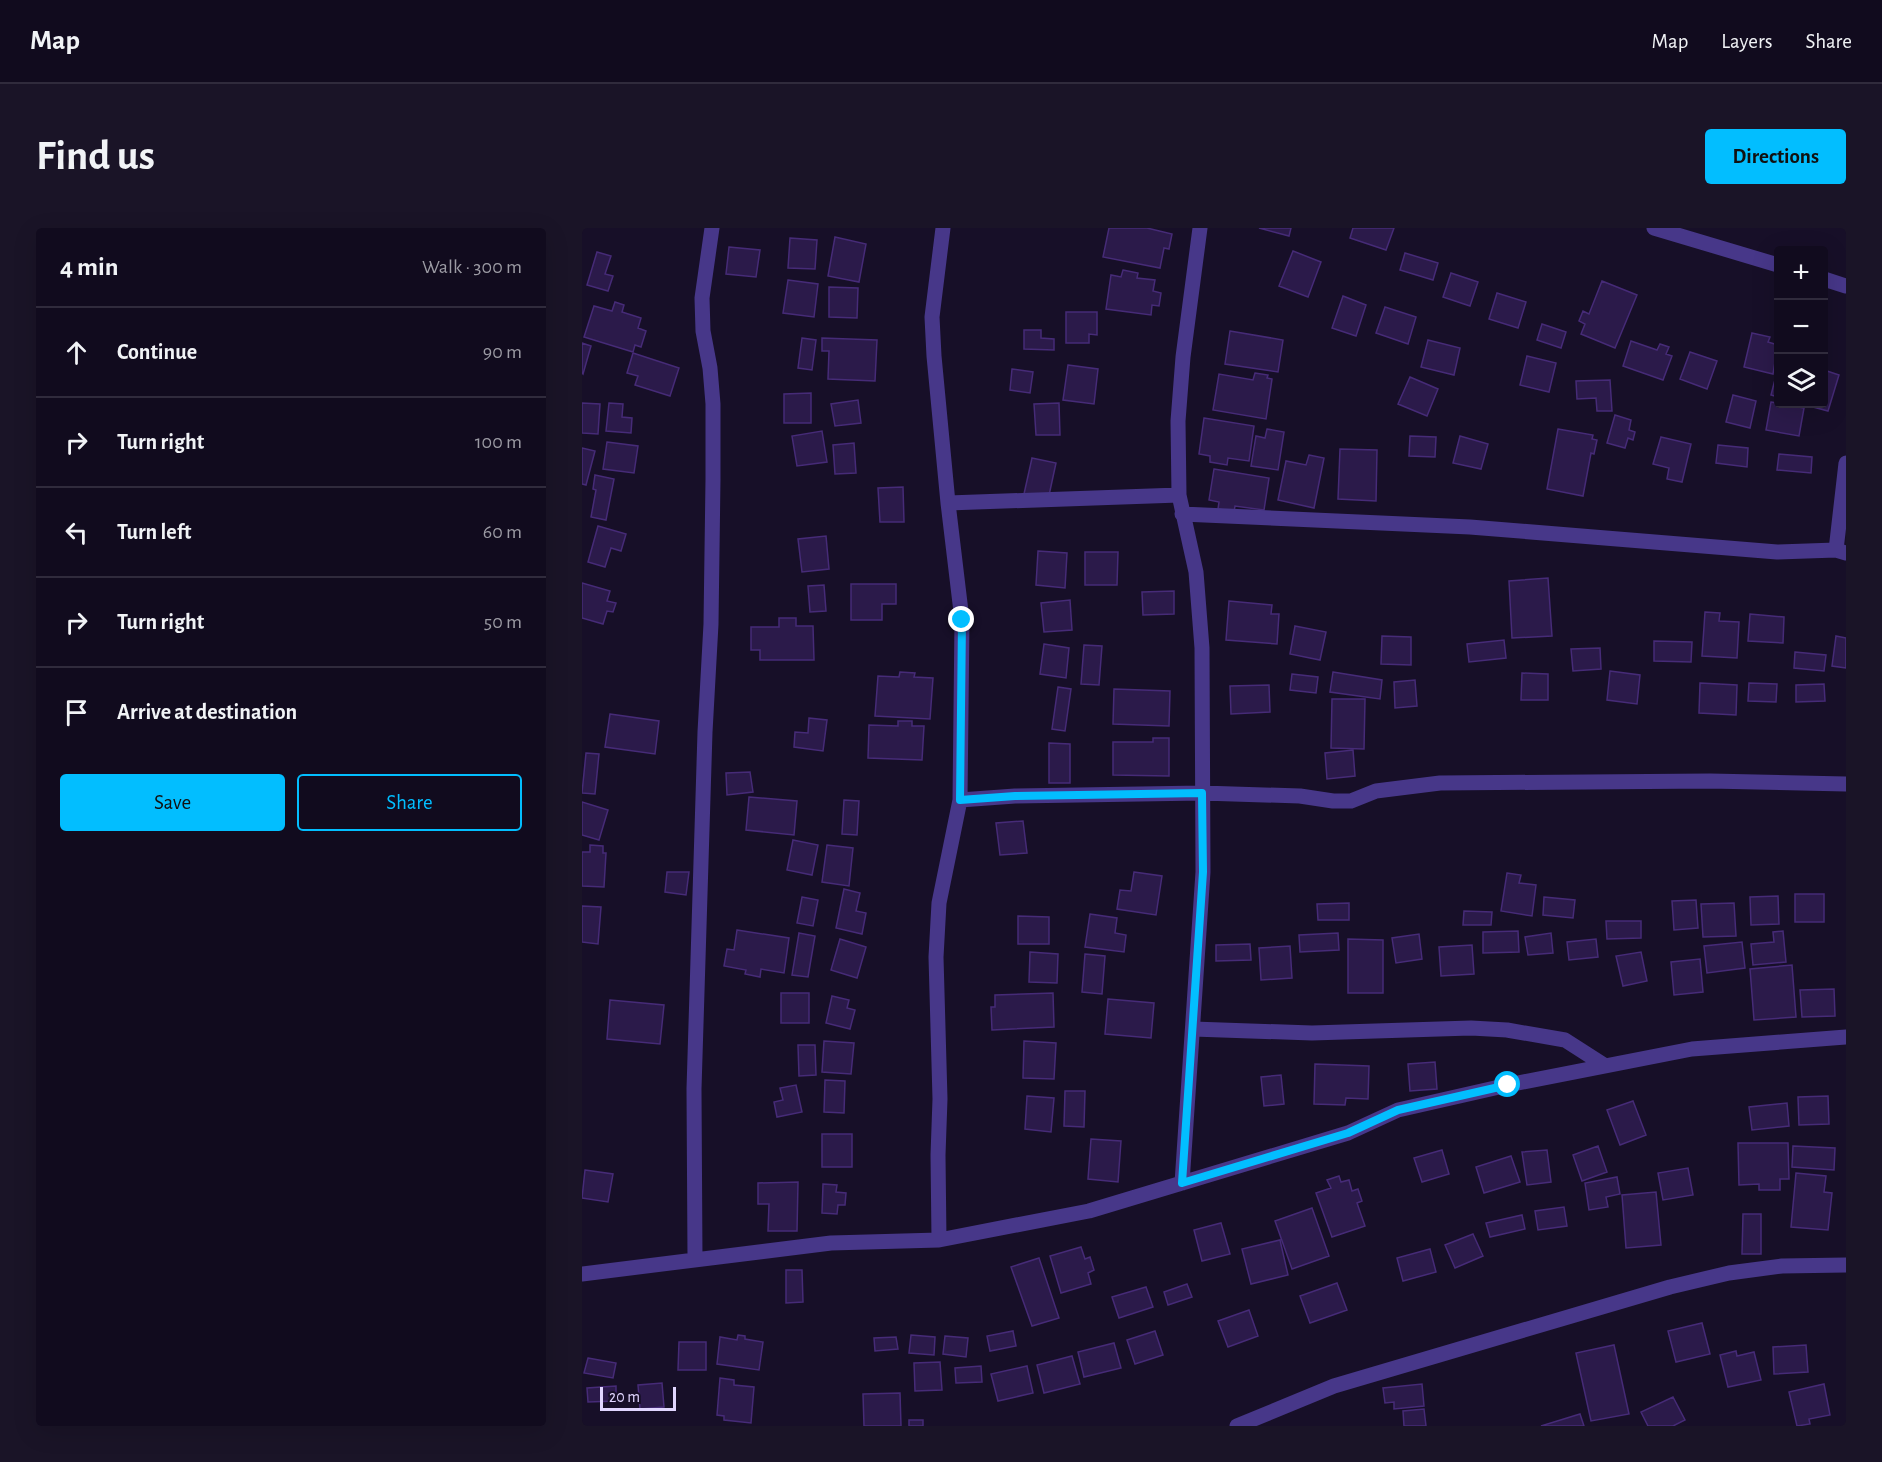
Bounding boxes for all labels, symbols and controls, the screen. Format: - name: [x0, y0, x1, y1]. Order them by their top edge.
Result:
- text: Map: [30, 27, 80, 55]
- text: Map: [1652, 31, 1688, 52]
- text: Layers: [1721, 31, 1772, 52]
- text: Share: [1805, 31, 1852, 52]
- button: Directions: [1705, 129, 1846, 184]
- text: Find us: [36, 135, 155, 177]
- map controls: [1774, 246, 1828, 408]
- button: +: [1774, 246, 1828, 300]
- text: 4 min: [60, 254, 119, 280]
- text: Walk · 300 m: [422, 257, 522, 277]
- button: −: [1774, 300, 1828, 354]
- icon: ahead: [60, 336, 93, 369]
- text: Continue: [117, 341, 197, 363]
- text: 90 m: [483, 342, 522, 362]
- button: layers: [1774, 354, 1828, 408]
- icon: right: [60, 426, 93, 459]
- text: Turn right: [117, 431, 204, 453]
- text: 100 m: [475, 432, 522, 452]
- icon: left: [60, 516, 93, 549]
- text: Turn left: [117, 521, 191, 543]
- text: 60 m: [483, 522, 522, 542]
- icon: right: [60, 606, 93, 639]
- route end: [948, 606, 974, 632]
- text: Turn right: [117, 611, 204, 633]
- text: 50 m: [484, 612, 522, 632]
- icon: arrive: [60, 696, 93, 729]
- text: Arrive at destination: [117, 701, 297, 723]
- button: Save: [60, 774, 285, 831]
- button: Share: [297, 774, 522, 831]
- route start: [1494, 1071, 1520, 1097]
- scale bar: [600, 1384, 676, 1412]
- text: 20 m: [609, 1389, 640, 1405]

